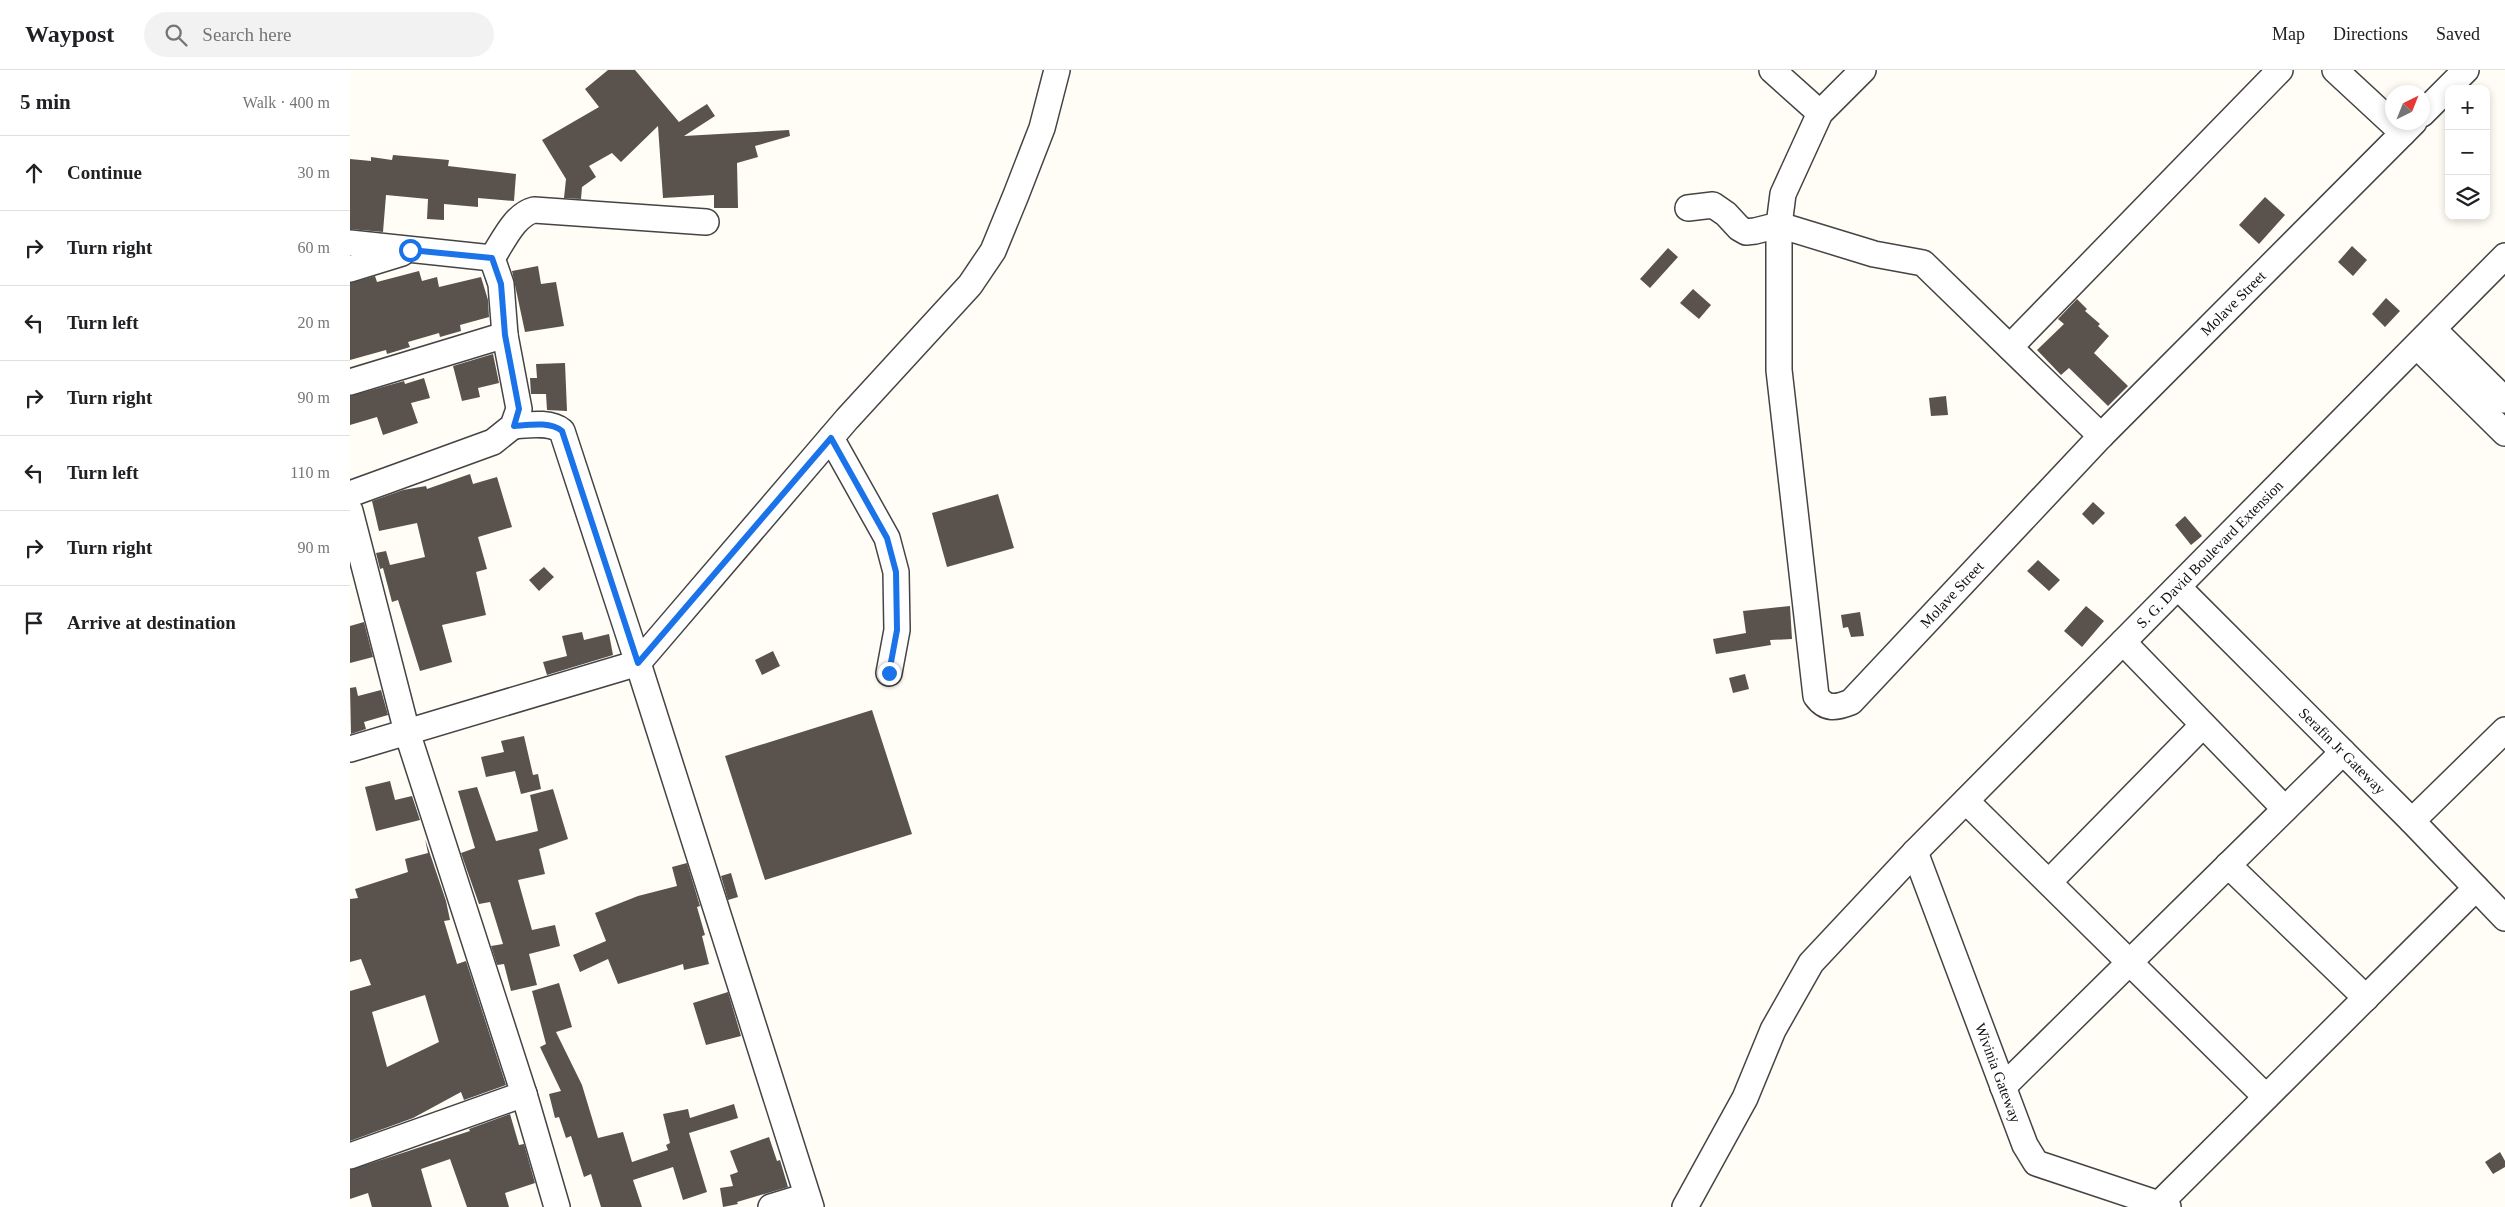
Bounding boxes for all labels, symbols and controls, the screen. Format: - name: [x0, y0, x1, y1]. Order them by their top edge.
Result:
- search box: [144, 12, 494, 57]
- text: Waypost: [25, 21, 114, 47]
- icon: search: [162, 21, 190, 49]
- text: Search here: [202, 24, 292, 45]
- text: Map: [2272, 24, 2305, 44]
- text: Directions: [2333, 24, 2408, 44]
- text: Saved: [2436, 24, 2480, 44]
- north arrow: [2385, 85, 2430, 130]
- map controls: [2445, 85, 2490, 220]
- button: +: [2445, 85, 2490, 130]
- text: 5 min: [20, 90, 71, 114]
- text: Walk · 400 m: [243, 94, 330, 111]
- button: −: [2445, 130, 2490, 175]
- icon: ahead: [20, 159, 48, 187]
- text: Continue: [67, 162, 142, 183]
- text: 30 m: [298, 164, 330, 181]
- button: layers: [2445, 175, 2490, 220]
- icon: right: [20, 234, 48, 262]
- text: Turn right: [67, 237, 152, 258]
- text: 60 m: [298, 239, 330, 256]
- route start: [399, 239, 422, 262]
- street label: Molave Street: [2198, 267, 2269, 339]
- icon: left: [20, 309, 48, 337]
- text: Turn left: [67, 312, 139, 333]
- text: 20 m: [298, 314, 330, 331]
- icon: right: [20, 384, 48, 412]
- text: Turn right: [67, 387, 152, 408]
- text: 90 m: [298, 389, 330, 406]
- icon: left: [20, 459, 48, 487]
- text: Turn left: [67, 462, 139, 483]
- text: 110 m: [290, 464, 330, 481]
- street label: S. G. David Boulevard Extension: [2133, 477, 2286, 631]
- icon: right: [20, 534, 48, 562]
- text: Turn right: [67, 537, 152, 558]
- text: 90 m: [298, 539, 330, 556]
- street label: Molave Street: [1917, 558, 1987, 631]
- icon: arrive: [20, 609, 48, 637]
- text: Arrive at destination: [67, 612, 236, 633]
- route end: [878, 662, 901, 685]
- street label: Serafin Jr Gateway: [2296, 705, 2389, 798]
- street label: Wivinia Gateway: [1972, 1021, 2024, 1125]

